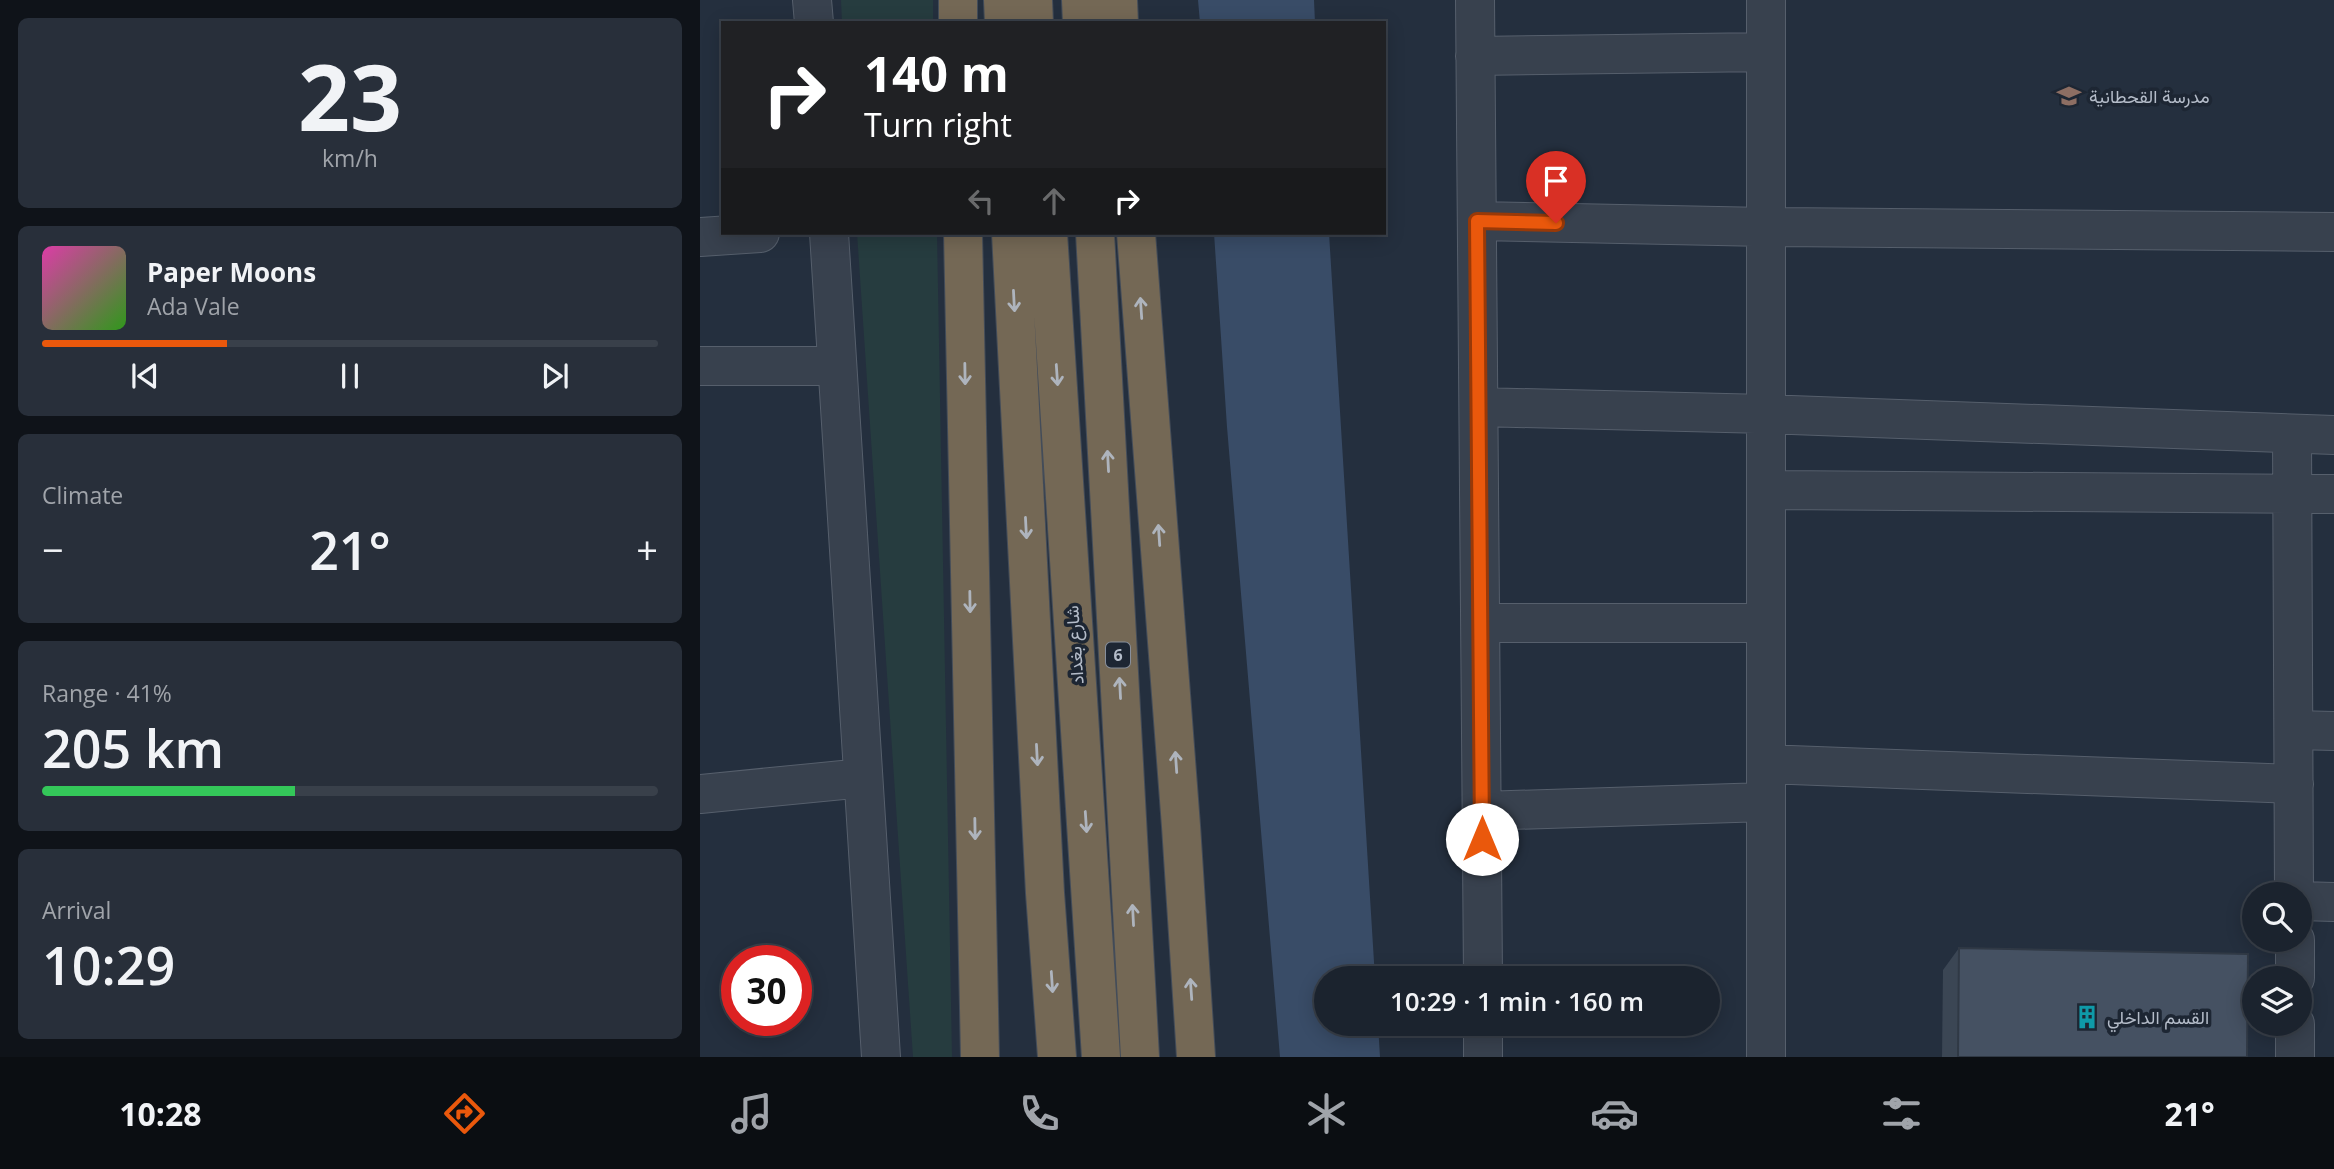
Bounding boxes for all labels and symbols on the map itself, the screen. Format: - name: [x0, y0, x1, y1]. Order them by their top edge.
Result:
- school or university icon: مدرسة القحطانية: [2055, 82, 2083, 110]
- place label: مدرسة القحطانية: [2089, 84, 2210, 108]
- pin: [1526, 151, 1586, 223]
- one-way arrow: [1008, 289, 1021, 312]
- one-way arrow: [1134, 297, 1147, 320]
- one-way arrow: [959, 363, 972, 386]
- one-way arrow: [1051, 363, 1064, 385]
- one-way arrow: [1101, 450, 1114, 473]
- one-way arrow: [1019, 516, 1032, 539]
- one-way arrow: [1152, 524, 1165, 547]
- one-way arrow: [963, 590, 977, 613]
- street label: شارع بغداد: [1059, 605, 1090, 685]
- road number: 6: [1106, 642, 1130, 668]
- one-way arrow: [1113, 678, 1126, 700]
- one-way arrow: [1031, 744, 1044, 767]
- one-way arrow: [1169, 751, 1182, 774]
- position arrow: [1445, 802, 1519, 876]
- one-way arrow: [1079, 810, 1092, 833]
- one-way arrow: [968, 818, 981, 841]
- one-way arrow: [1126, 904, 1139, 927]
- speed limit sign: 30: [721, 945, 812, 1036]
- one-way arrow: [1045, 971, 1058, 994]
- one-way arrow: [1185, 978, 1198, 1001]
- building icon: القسم الداخلي: [2073, 1003, 2101, 1031]
- place label: القسم الداخلي: [2107, 1005, 2209, 1033]

